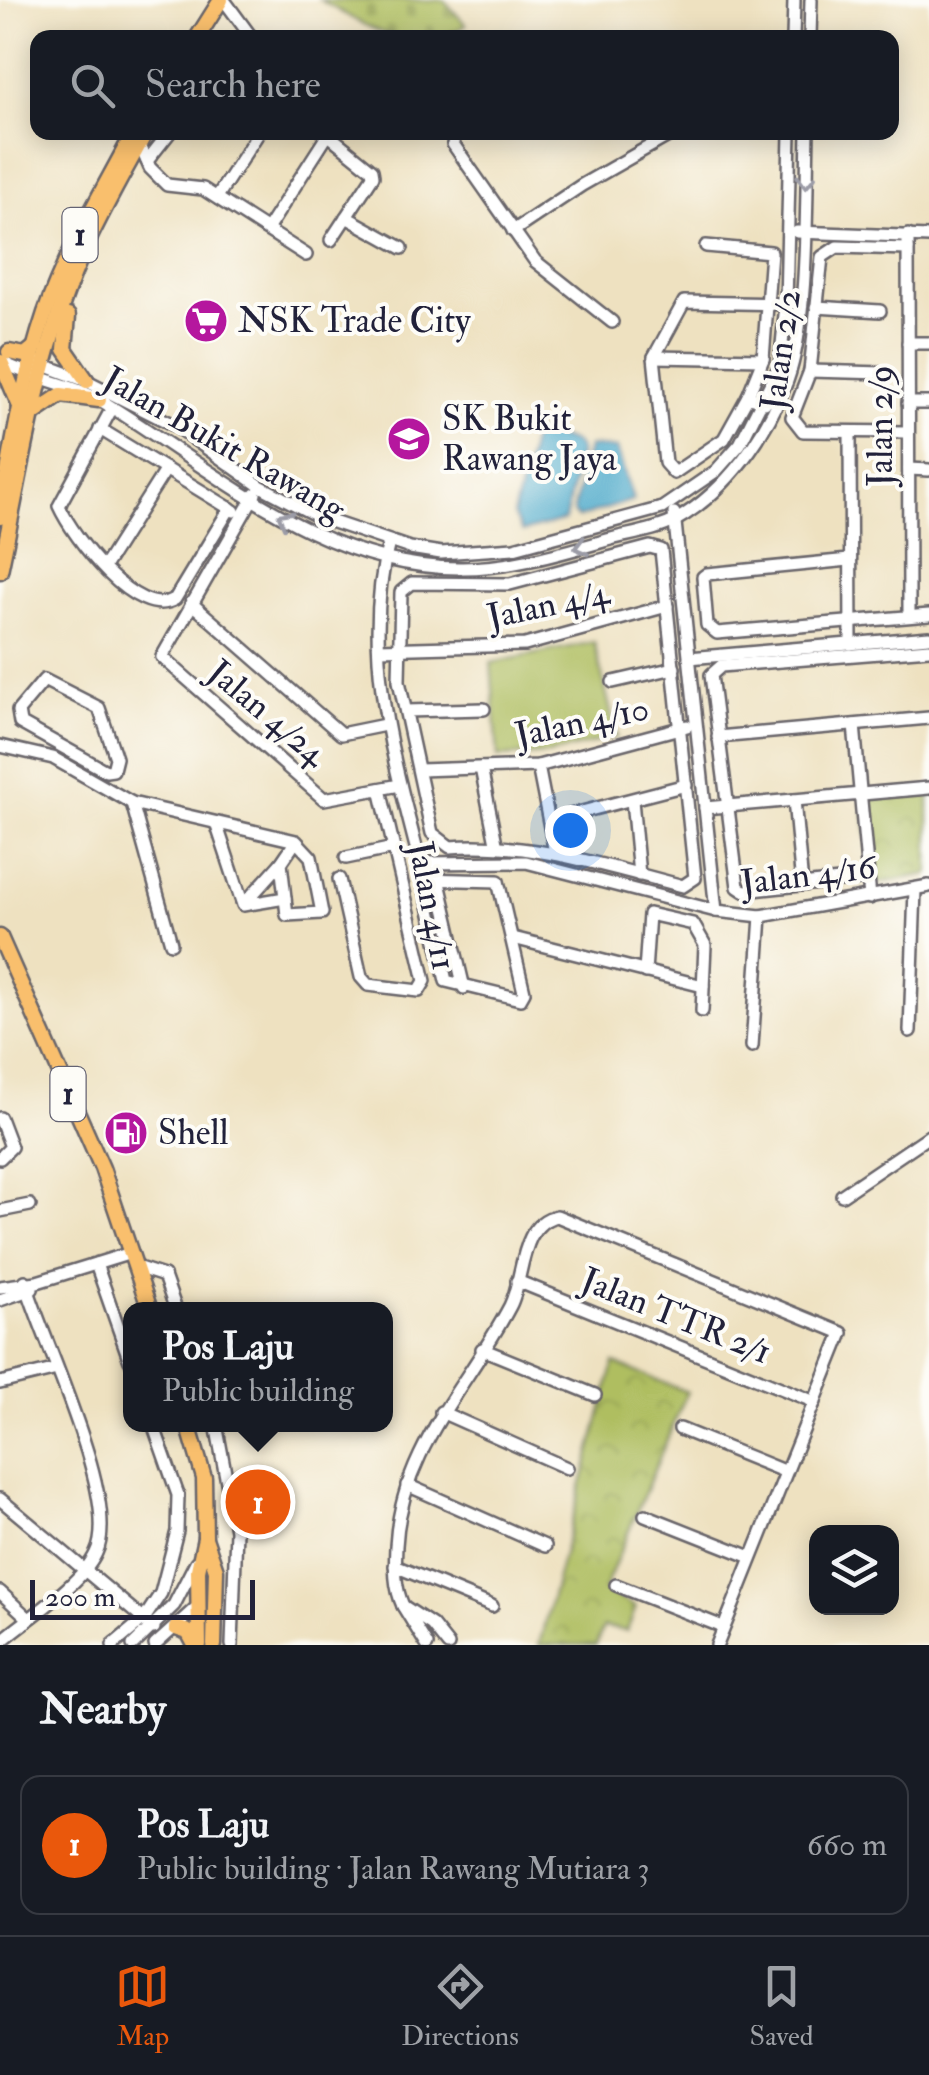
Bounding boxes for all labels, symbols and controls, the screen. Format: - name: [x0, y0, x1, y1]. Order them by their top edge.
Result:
- search box: [30, 30, 899, 140]
- icon: search: [65, 58, 120, 113]
- text: Search here: [145, 61, 321, 109]
- one-way arrow: [796, 175, 817, 191]
- road number: 1: [62, 208, 98, 262]
- street label: Jalan 2/2: [751, 287, 811, 414]
- supermarket icon: NSK Trade City: [183, 298, 229, 344]
- place label: NSK Trade City: [238, 299, 471, 343]
- street label: Jalan Bukit Rawang: [94, 356, 354, 532]
- street label: Jalan 2/9: [859, 365, 903, 488]
- place label: SK Bukit Rawang Jaya: [442, 397, 617, 481]
- school or university icon: SK Bukit Rawang Jaya: [386, 416, 432, 462]
- one-way arrow: [277, 510, 295, 530]
- one-way arrow: [573, 536, 590, 557]
- street label: Jalan 4/4: [482, 570, 615, 640]
- street label: Jalan 4/24: [198, 650, 337, 777]
- street label: Jalan 4/10: [510, 686, 653, 758]
- your location: [545, 805, 596, 856]
- street label: Jalan 4/11: [398, 837, 466, 974]
- street label: Jalan 4/16: [737, 845, 880, 905]
- road number: 1: [50, 1067, 86, 1121]
- fuel station icon: Shell: [103, 1110, 149, 1156]
- place label: Shell: [158, 1111, 228, 1155]
- street label: Jalan TTR 2/1: [574, 1258, 777, 1374]
- popup: [123, 1302, 393, 1432]
- text: Pos Laju: [162, 1323, 294, 1371]
- text: Public building: [162, 1371, 354, 1411]
- pin: 1: [226, 1464, 290, 1540]
- map controls: [809, 1525, 899, 1615]
- button: layers: [809, 1525, 899, 1615]
- scale bar: [30, 1575, 255, 1620]
- text: 200 m: [45, 1580, 116, 1615]
- text: Nearby: [40, 1684, 166, 1736]
- text: Pos Laju: [137, 1801, 269, 1849]
- text: 1: [69, 1825, 80, 1865]
- text: 660 m: [807, 1825, 887, 1865]
- text: Public building · Jalan Rawang Mutiara 3: [137, 1849, 649, 1889]
- tab: Map: [115, 1959, 170, 2054]
- tab: Directions: [401, 1959, 519, 2054]
- tab: Saved: [750, 1959, 814, 2054]

